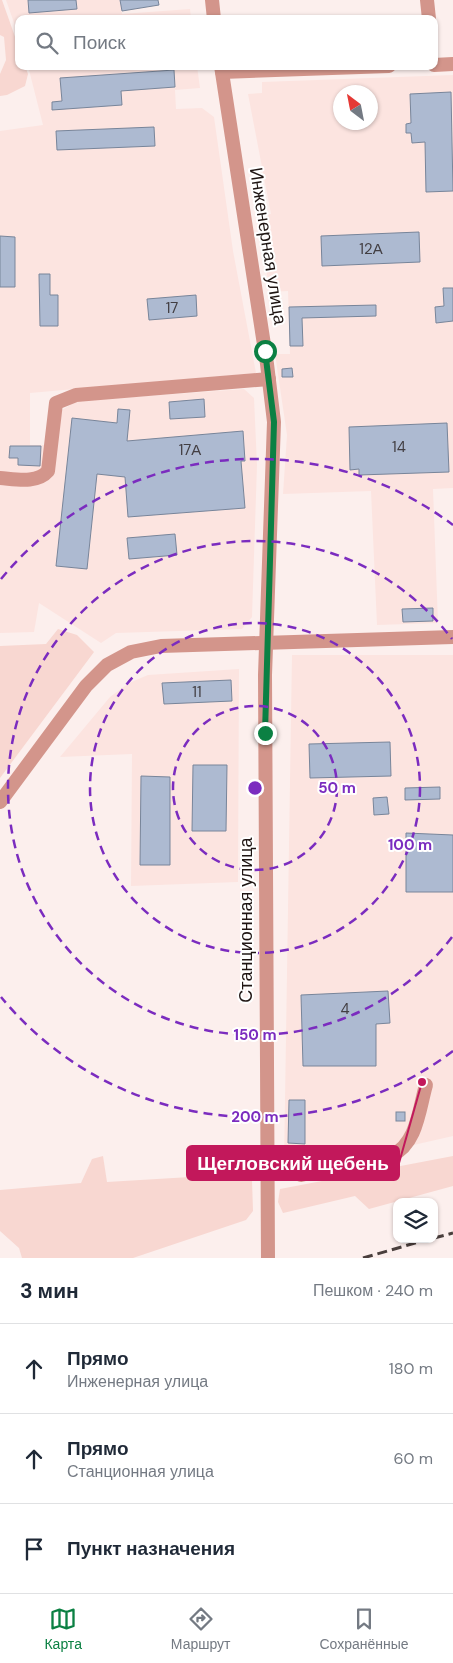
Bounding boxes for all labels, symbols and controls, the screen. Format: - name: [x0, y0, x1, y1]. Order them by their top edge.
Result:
- search box: [15, 15, 438, 70]
- icon: search: [33, 29, 61, 57]
- text: Поиск: [73, 30, 126, 55]
- north arrow: [333, 85, 378, 130]
- street label: Инженерная улица: [244, 166, 292, 327]
- house number: 12А: [359, 239, 383, 259]
- house number: 17: [166, 298, 178, 318]
- route start: [254, 340, 277, 363]
- house number: 14: [392, 437, 406, 457]
- house number: 17А: [179, 440, 201, 460]
- house number: 11: [192, 682, 202, 702]
- route end: [254, 722, 277, 745]
- text: 50 m: [318, 778, 356, 798]
- centre of rings: [246, 779, 264, 797]
- text: 100 m: [388, 835, 432, 855]
- street label: Станционная улица: [234, 836, 258, 1003]
- house number: 4: [340, 999, 350, 1019]
- text: 150 m: [234, 1025, 277, 1045]
- text: 200 m: [231, 1107, 279, 1127]
- callout: Щегловский щебень: [187, 1146, 399, 1180]
- text: Щегловский щебень: [197, 1151, 389, 1176]
- map controls: [393, 1198, 438, 1243]
- button: layers: [393, 1198, 438, 1243]
- text: 3 мин: [20, 1277, 79, 1305]
- text: Пешком · 240 m: [313, 1280, 433, 1301]
- text: Прямо: [67, 1346, 129, 1371]
- icon: ahead: [20, 1355, 48, 1383]
- text: 180 m: [389, 1358, 433, 1379]
- text: Инженерная улица: [67, 1371, 208, 1392]
- text: Прямо: [67, 1436, 129, 1461]
- icon: ahead: [20, 1445, 48, 1473]
- text: 60 m: [393, 1448, 433, 1469]
- text: Станционная улица: [67, 1461, 214, 1482]
- icon: arrive: [20, 1535, 48, 1563]
- text: Пункт назначения: [67, 1536, 235, 1561]
- tab: Карта: [44, 1605, 82, 1653]
- tab: Маршрут: [171, 1605, 231, 1653]
- tab: Сохранённые: [319, 1605, 409, 1653]

